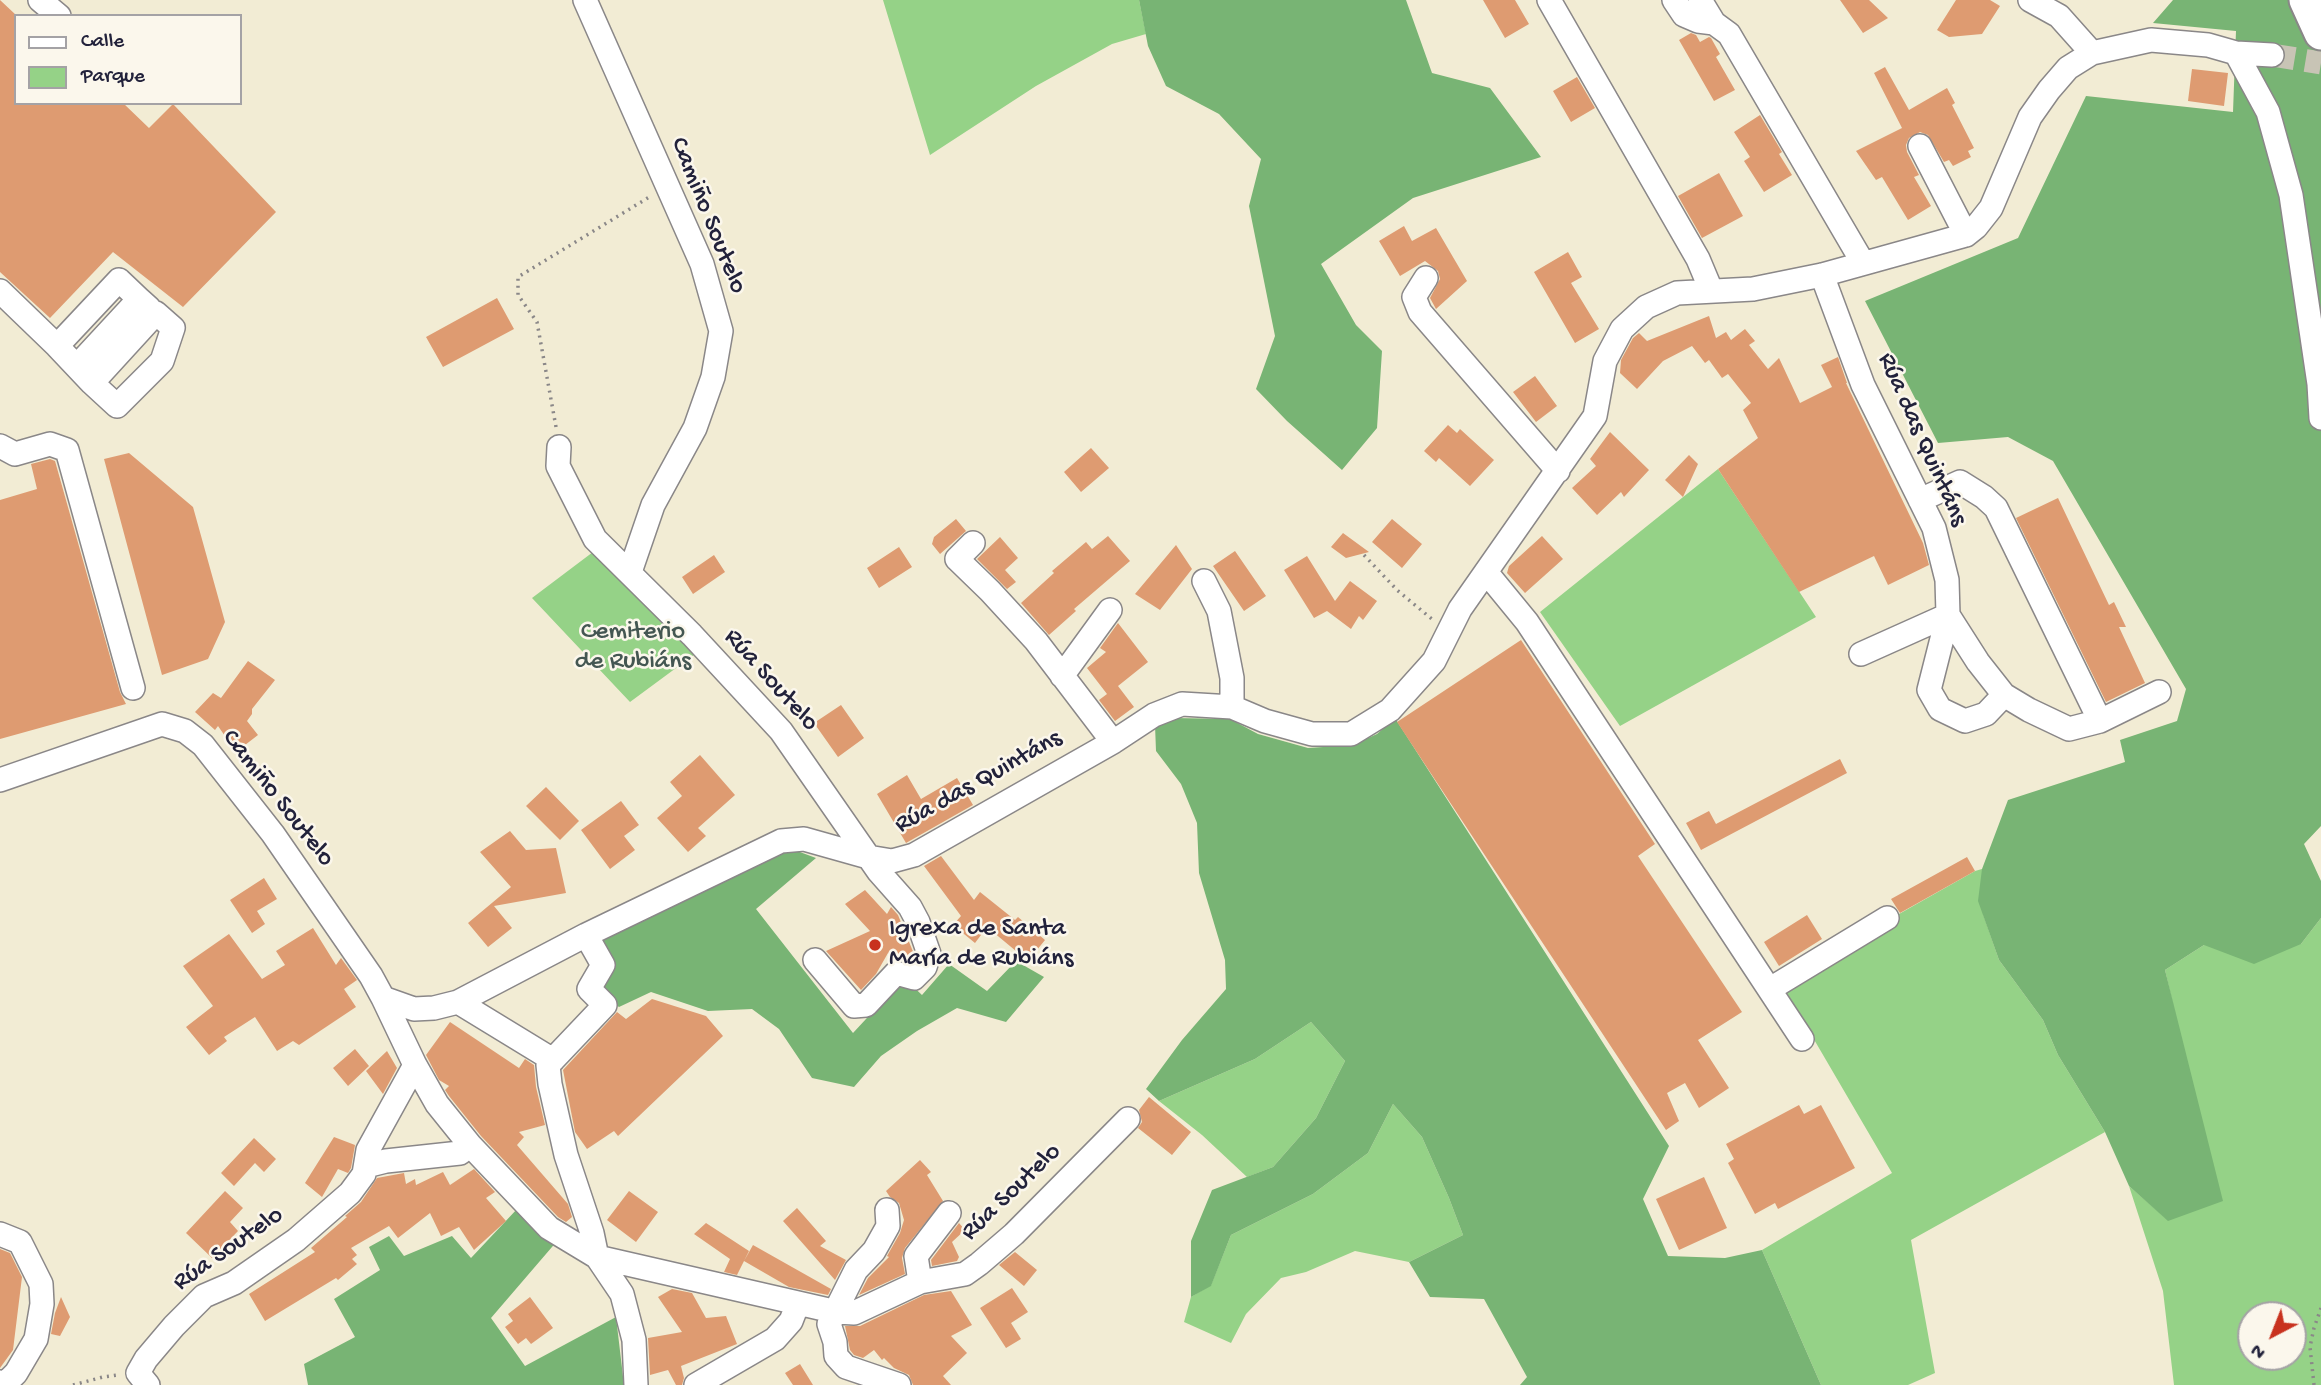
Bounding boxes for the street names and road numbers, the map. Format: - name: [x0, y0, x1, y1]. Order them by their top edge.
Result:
- street label: Camiño Soutelo: [662, 133, 752, 299]
- street label: Rúa das Quintáns: [1869, 348, 1973, 532]
- street label: Rúa Soutelo: [716, 623, 824, 739]
- street label: Camiño Soutelo: [214, 724, 340, 874]
- street label: Rúa das Quintáns: [890, 724, 1068, 842]
- street label: Rúa Soutelo: [955, 1138, 1069, 1248]
- street label: Rúa Soutelo: [168, 1201, 290, 1299]

